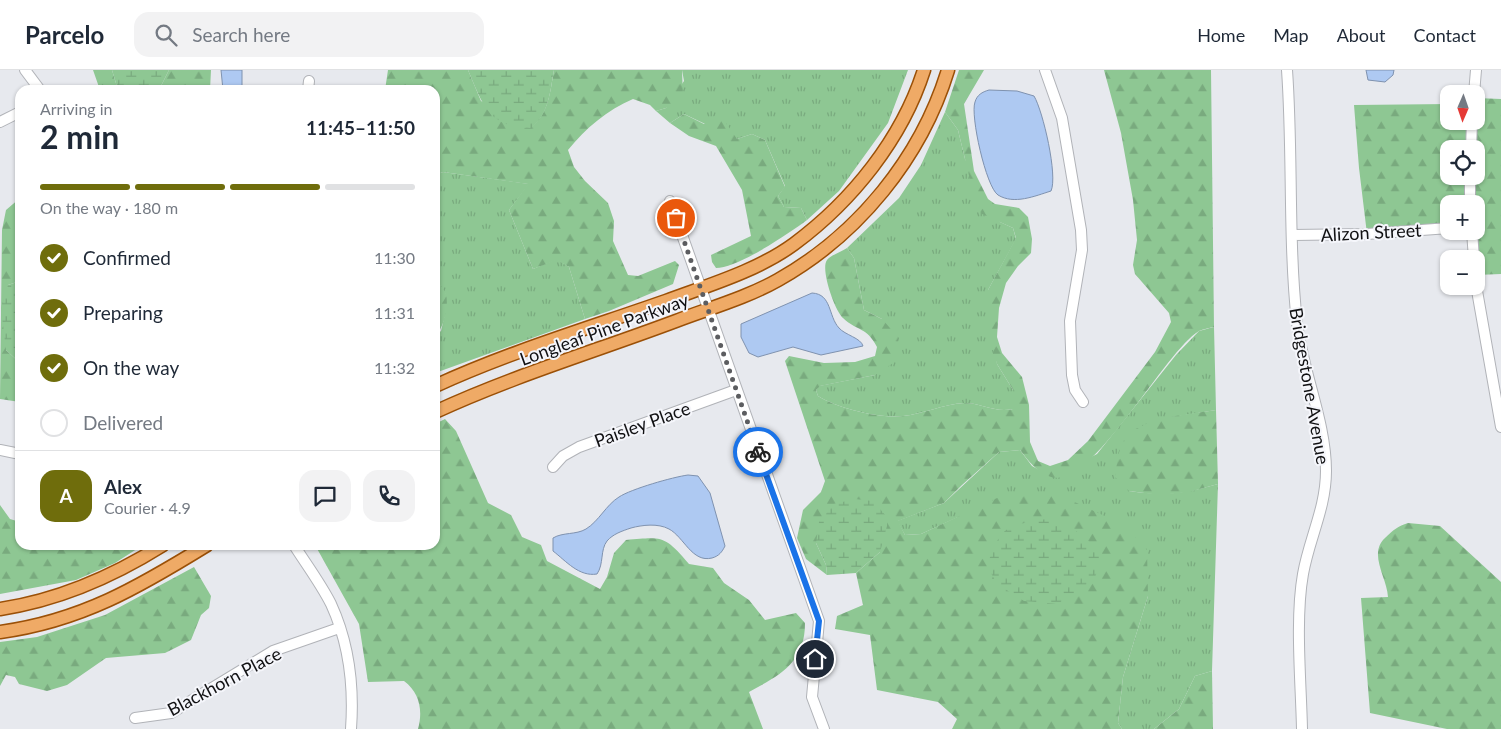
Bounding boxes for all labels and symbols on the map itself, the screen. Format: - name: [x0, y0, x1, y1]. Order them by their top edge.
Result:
- north arrow: [1440, 85, 1485, 130]
- pin: [655, 197, 697, 239]
- street label: Alizon Street: [1320, 218, 1423, 246]
- street label: Longleaf Pine Parkway: [517, 288, 692, 370]
- street label: Bridgestone Avenue: [1285, 306, 1335, 466]
- street label: Paisley Place: [591, 396, 693, 452]
- courier: [733, 427, 783, 477]
- pin: [794, 638, 836, 680]
- street label: Blackhorn Place: [163, 642, 285, 720]

